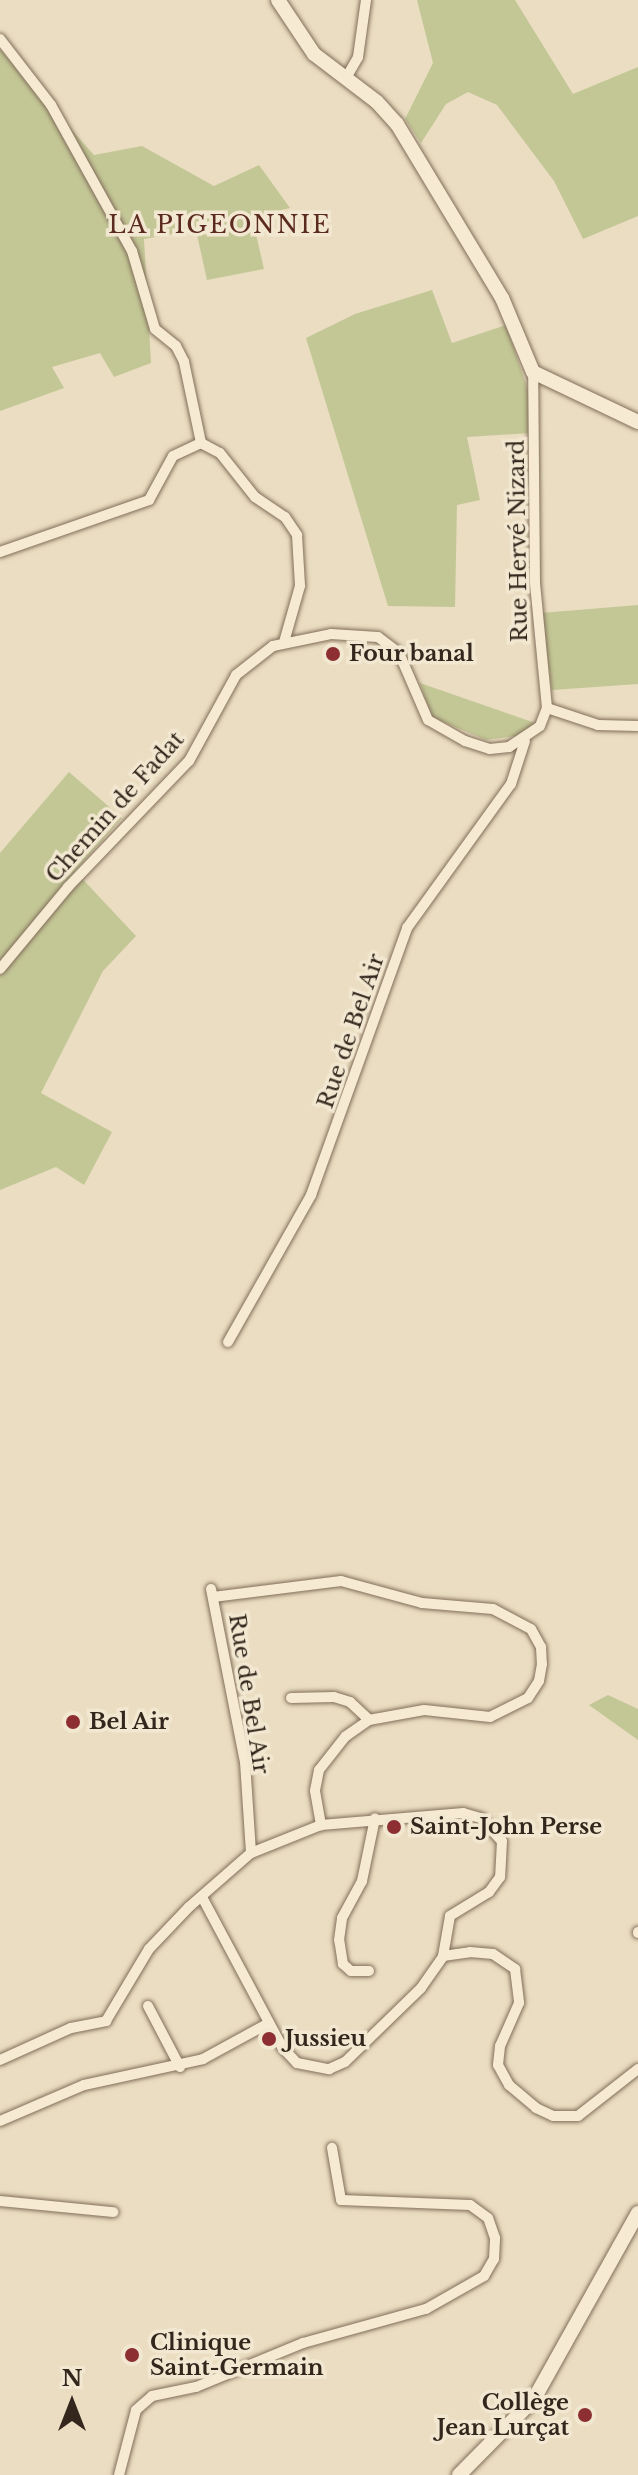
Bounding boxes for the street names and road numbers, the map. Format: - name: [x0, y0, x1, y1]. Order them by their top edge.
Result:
- street label: Rue Hervé Nizard: [503, 440, 533, 642]
- street label: Chemin de Fadat: [41, 726, 189, 888]
- street label: Rue de Bel Air: [312, 950, 390, 1112]
- street label: Rue de Bel Air: [223, 1612, 275, 1776]

